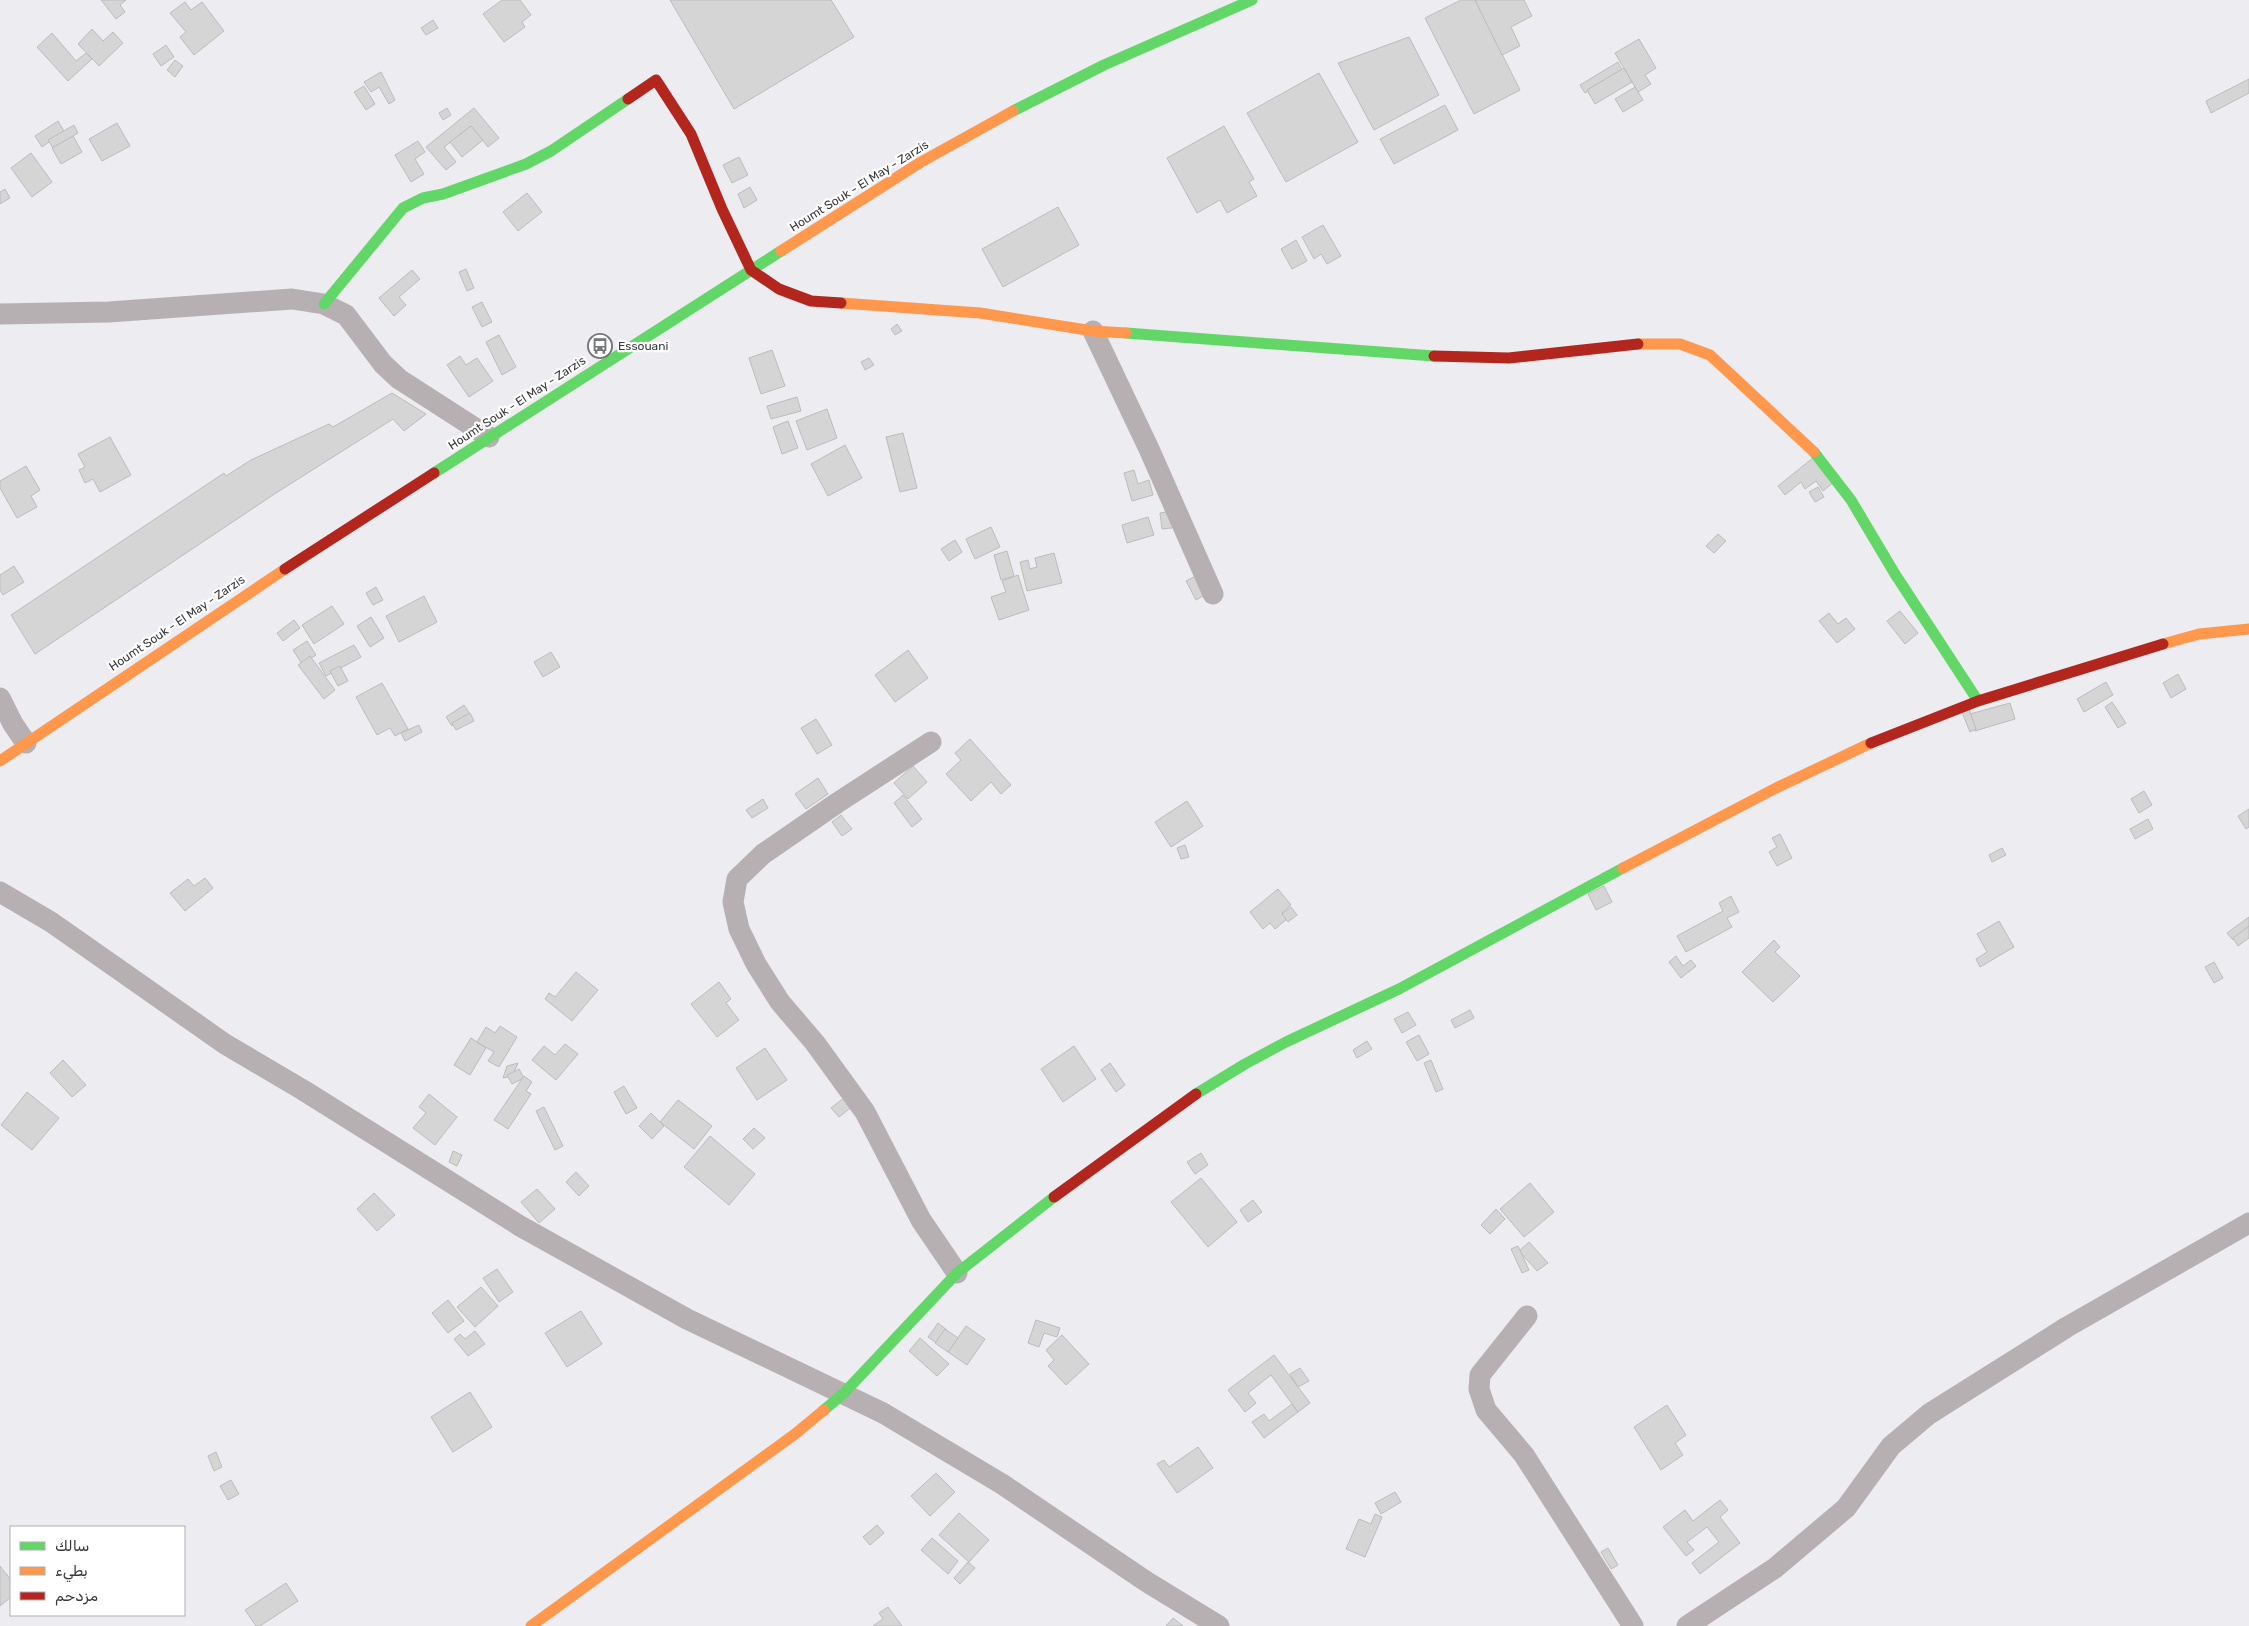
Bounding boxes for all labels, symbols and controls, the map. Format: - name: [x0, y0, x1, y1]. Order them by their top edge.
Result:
- street label: Houmt Souk - El May - Zarzis: [787, 137, 931, 235]
- bus stop icon: Essouani: [587, 333, 613, 359]
- place label: Essouani: [618, 339, 669, 353]
- street label: Houmt Souk - El May - Zarzis: [446, 353, 588, 453]
- street label: Houmt Souk - El May - Zarzis: [106, 572, 248, 674]
- legend: [10, 1526, 185, 1616]
- text: سالك: [55, 1537, 90, 1555]
- text: بطيء: [55, 1562, 88, 1583]
- text: مزدحم: [55, 1587, 98, 1606]

